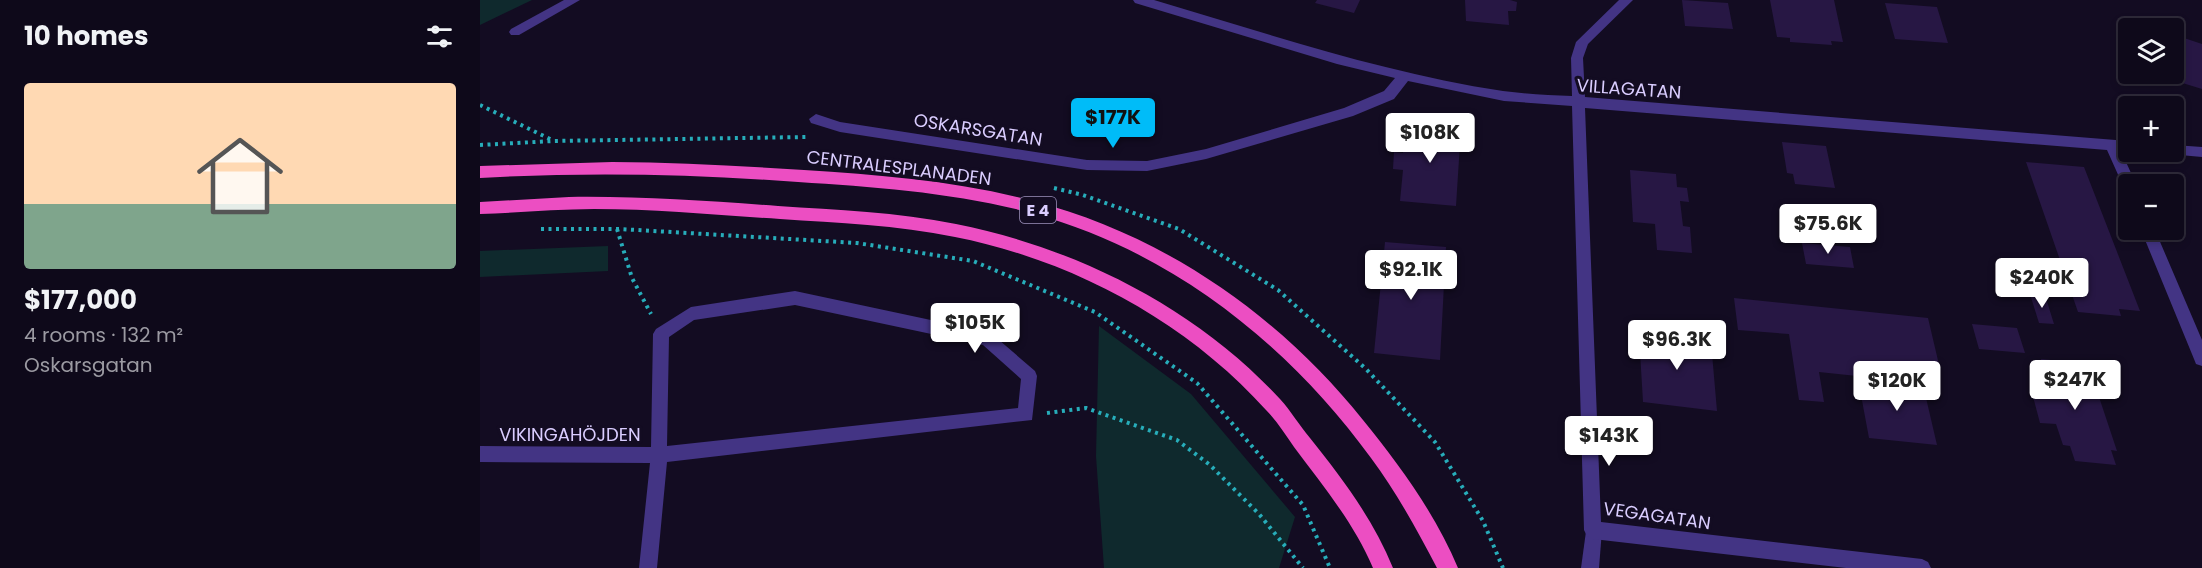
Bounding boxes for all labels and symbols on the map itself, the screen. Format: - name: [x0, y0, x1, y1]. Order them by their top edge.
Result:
- street label: VILLAGATAN: [1576, 72, 1682, 105]
- pin: $177K: [1071, 98, 1155, 149]
- street label: OSKARSGATAN: [912, 107, 1044, 152]
- pin: $108K: [1388, 113, 1472, 164]
- street label: CENTRALESPLANADEN: [805, 144, 993, 191]
- road number: E 4: [1020, 197, 1056, 223]
- pin: $75.6K: [1779, 204, 1877, 255]
- pin: $92.1K: [1362, 250, 1460, 301]
- pin: $240K: [2000, 258, 2084, 309]
- pin: $105K: [933, 303, 1017, 354]
- pin: $96.3K: [1628, 320, 1726, 371]
- pin: $247K: [2033, 360, 2117, 411]
- pin: $120K: [1855, 361, 1939, 412]
- pin: $143K: [1567, 416, 1651, 467]
- street label: VIKINGAHÖJDEN: [499, 422, 641, 447]
- street label: VEGAGATAN: [1602, 496, 1712, 535]

